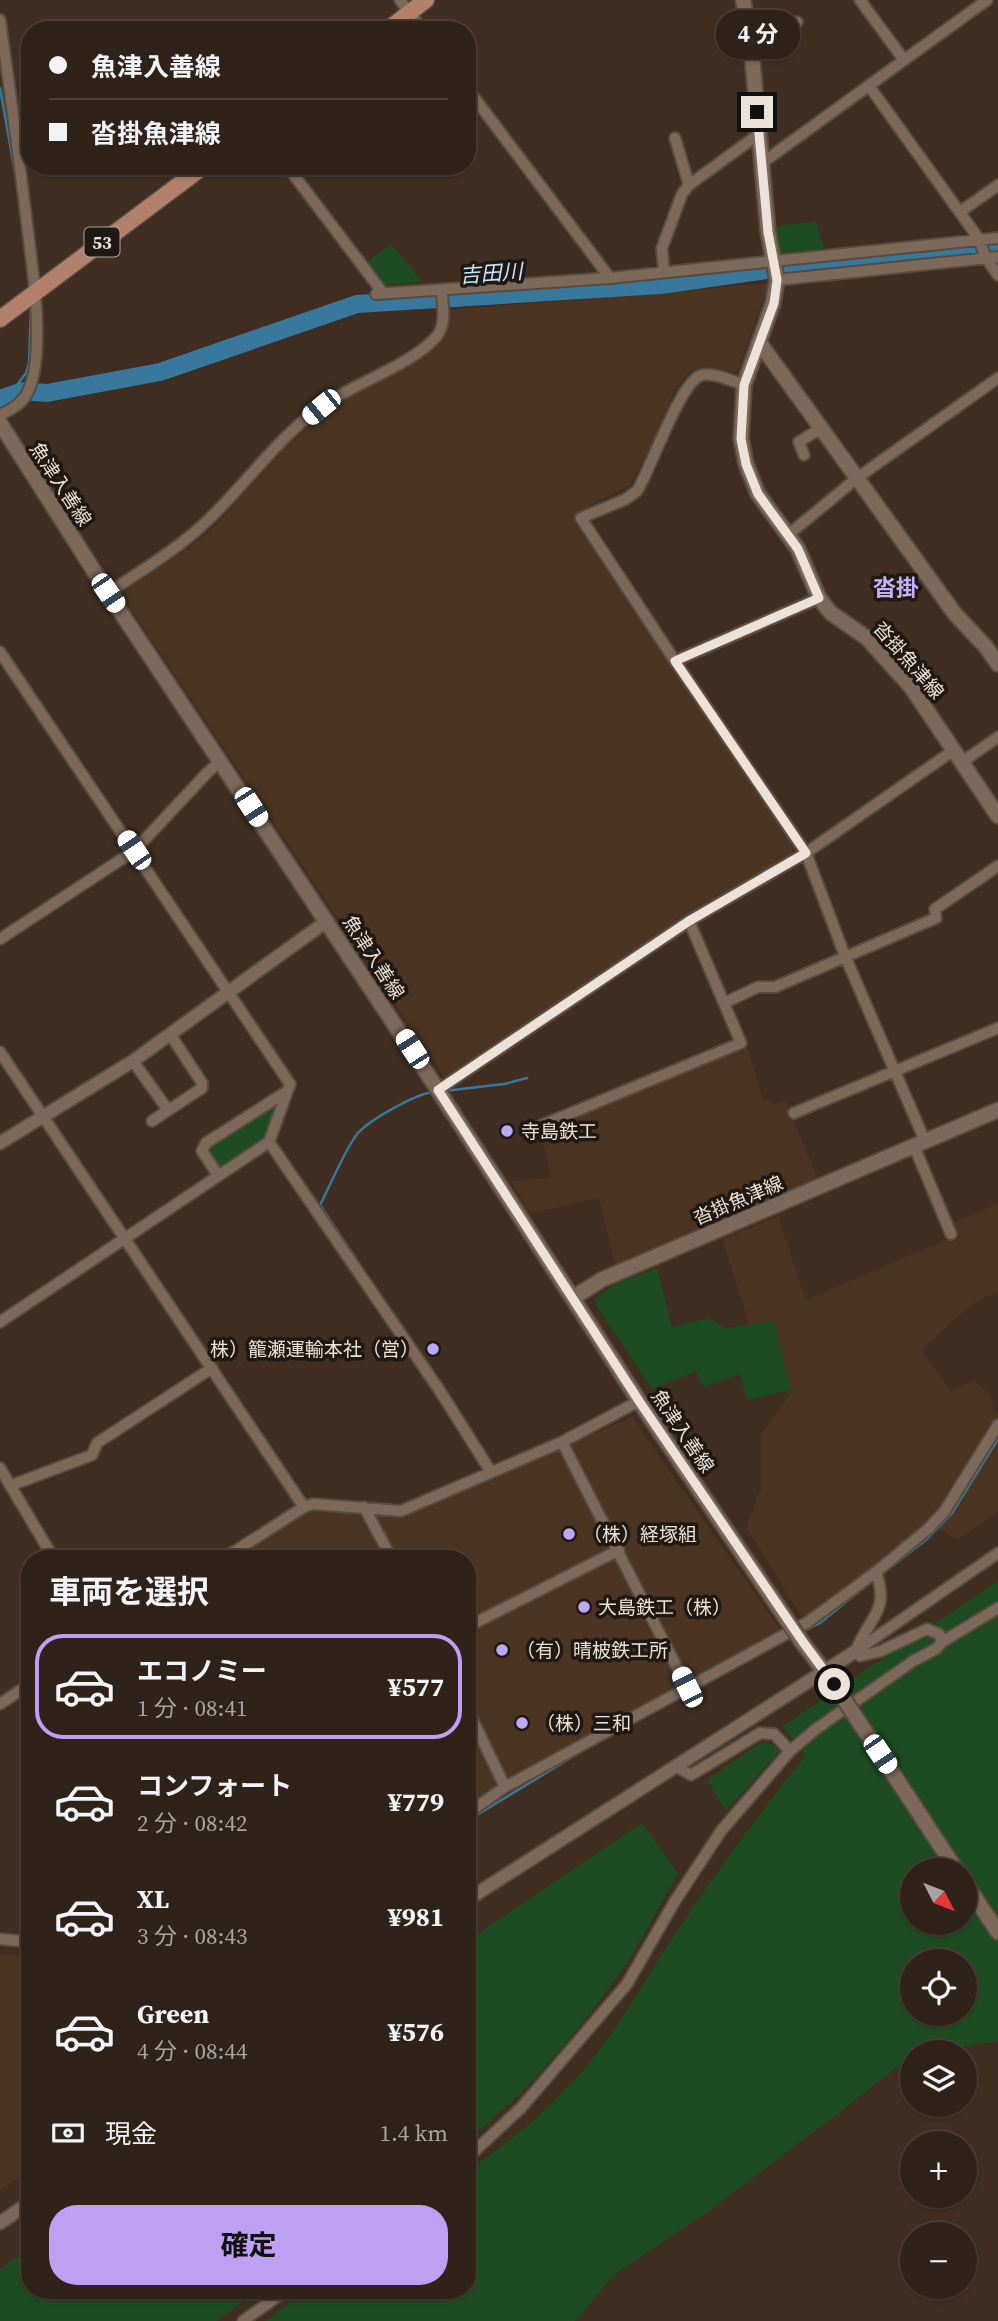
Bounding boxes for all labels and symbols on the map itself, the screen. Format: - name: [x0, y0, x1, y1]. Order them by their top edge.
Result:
- callout: 4 分: [715, 10, 799, 60]
- route end: [741, 96, 773, 128]
- road number: 53: [84, 228, 119, 256]
- water label: 吉田川: [459, 256, 525, 290]
- car: [299, 386, 344, 428]
- street label: 魚津入善線: [24, 437, 98, 531]
- car: [88, 570, 129, 616]
- district label: 沓掛: [873, 572, 919, 604]
- street label: 沓掛魚津線: [868, 616, 950, 704]
- car: [231, 784, 272, 830]
- car: [114, 827, 155, 873]
- street label: 魚津入善線: [337, 910, 411, 1004]
- car: [392, 1026, 433, 1072]
- place label: 寺島鉄工: [521, 1118, 597, 1144]
- marker: 寺島鉄工: [499, 1123, 515, 1139]
- street label: 沓掛魚津線: [689, 1169, 787, 1231]
- place label: 株）籠瀬運輸本社（営）: [210, 1336, 419, 1362]
- marker: 株）籠瀬運輸本社（営）: [425, 1341, 441, 1357]
- street label: 魚津入善線: [646, 1384, 720, 1478]
- place label: （株）経塚組: [583, 1521, 697, 1547]
- marker: （株）経塚組: [561, 1526, 577, 1542]
- place label: 大島鉄工（株）: [598, 1594, 731, 1620]
- marker: 大島鉄工（株）: [576, 1599, 592, 1615]
- place label: （有）晴柀鉄工所: [516, 1637, 668, 1663]
- marker: （有）晴柀鉄工所: [494, 1642, 510, 1658]
- car: [669, 1664, 706, 1710]
- route start: [818, 1668, 850, 1700]
- place label: （株）三和: [536, 1710, 631, 1736]
- marker: （株）三和: [514, 1715, 530, 1731]
- car: [860, 1731, 901, 1777]
- north arrow: [900, 1858, 976, 1936]

